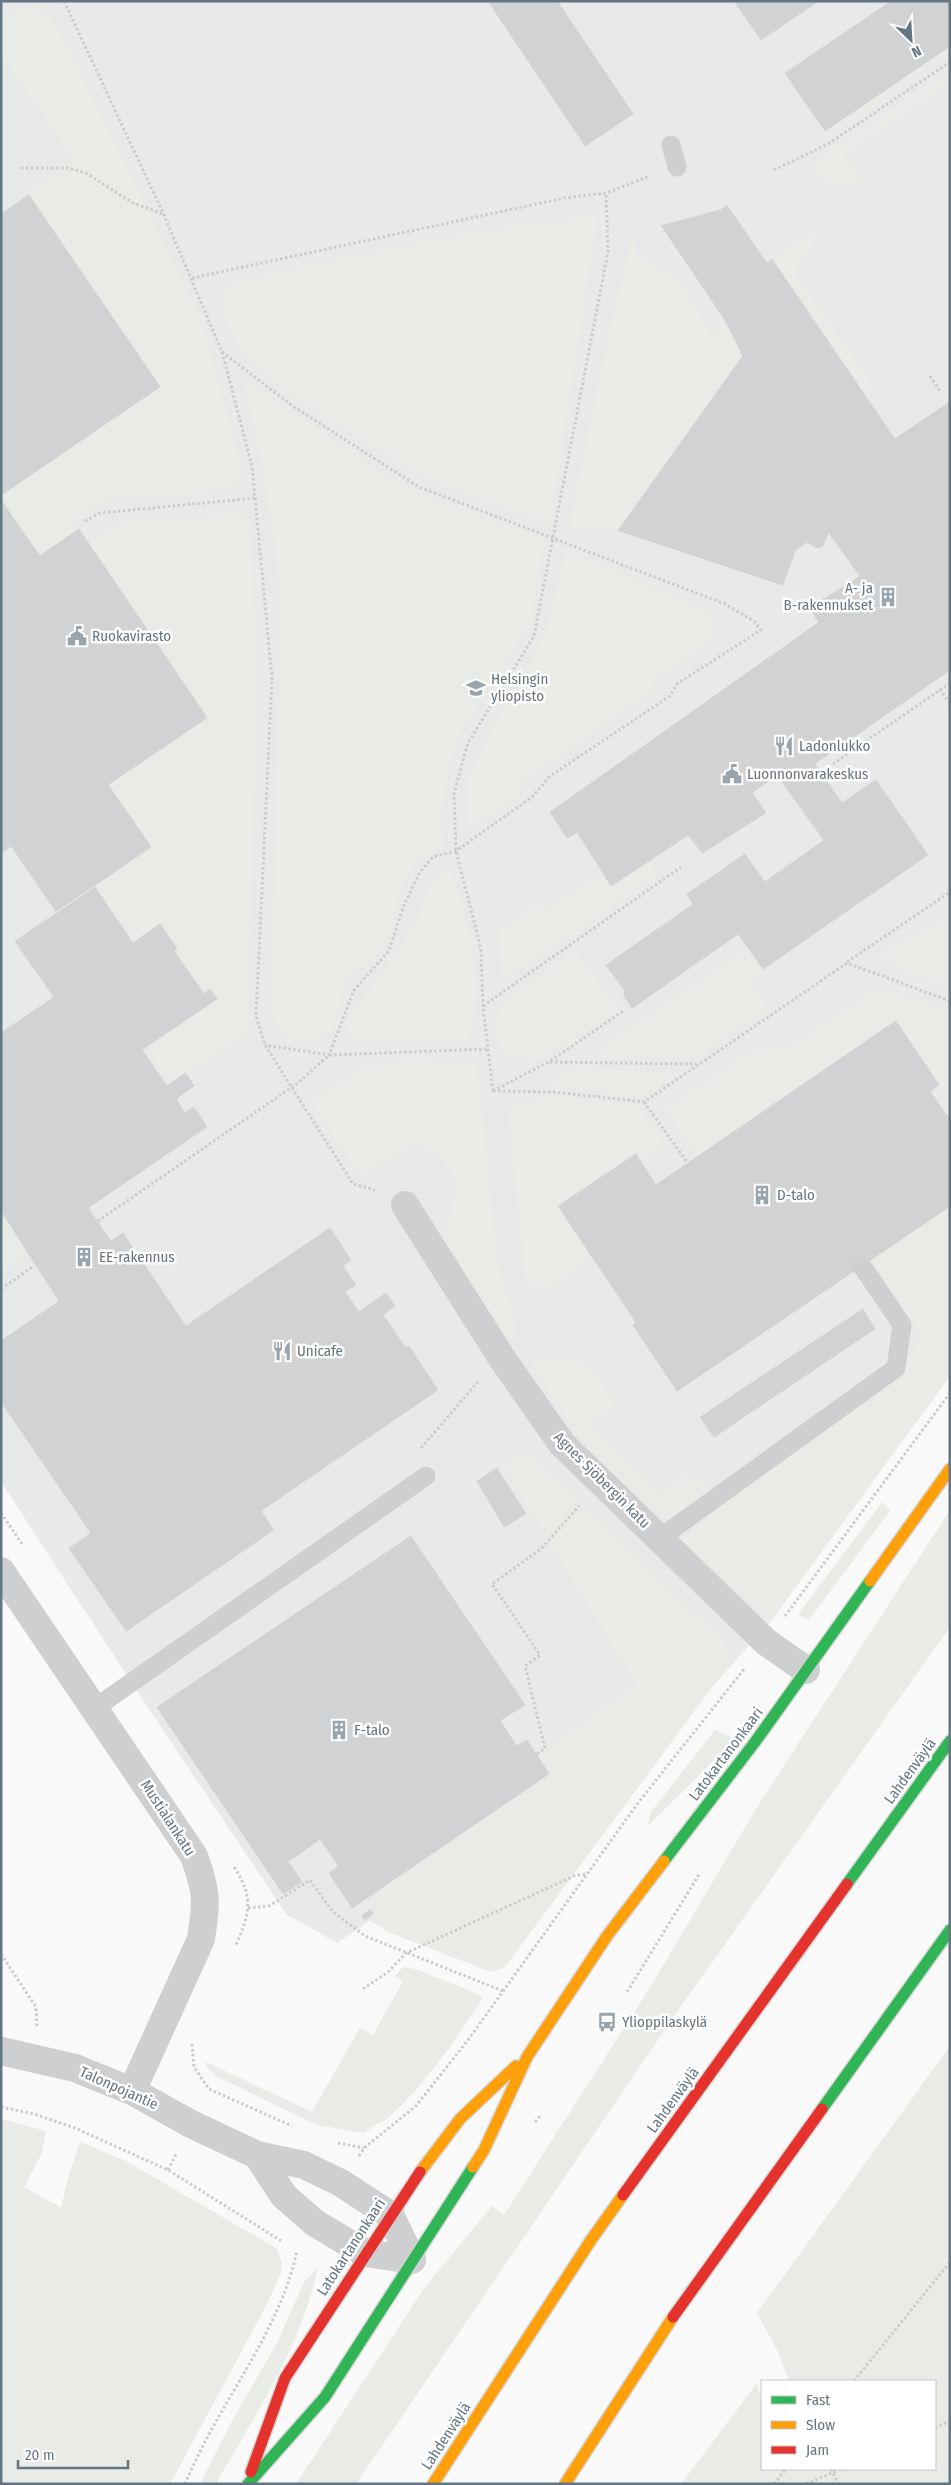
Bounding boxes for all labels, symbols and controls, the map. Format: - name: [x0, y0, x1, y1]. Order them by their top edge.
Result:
- north arrow: [886, 15, 936, 65]
- text: N: [909, 42, 924, 61]
- place label: A- ja B-rakennukset: [784, 579, 873, 614]
- building icon: A- ja B-rakennukset: [877, 586, 899, 608]
- public building icon: Ruokavirasto: [66, 625, 88, 647]
- place label: Ruokavirasto: [92, 627, 171, 645]
- place label: Helsingin yliopisto: [491, 670, 548, 705]
- school or university icon: Helsingin yliopisto: [465, 677, 487, 699]
- restaurant icon: Ladonlukko: [773, 735, 795, 757]
- place label: Ladonlukko: [799, 737, 870, 755]
- public building icon: Luonnonvarakeskus: [721, 763, 743, 785]
- place label: Luonnonvarakeskus: [747, 765, 868, 783]
- building icon: D-talo: [751, 1184, 773, 1206]
- place label: D-talo: [777, 1186, 815, 1204]
- building icon: EE-rakennus: [73, 1246, 95, 1268]
- place label: EE-rakennus: [99, 1248, 175, 1266]
- restaurant icon: Unicafe: [271, 1340, 293, 1362]
- place label: Unicafe: [297, 1342, 343, 1360]
- street label: Agnes Sjöbergin katu: [550, 1428, 654, 1532]
- street label: Latokartanonkaari: [685, 1704, 767, 1804]
- building icon: F-talo: [328, 1719, 350, 1741]
- place label: F-talo: [354, 1721, 390, 1739]
- street label: Lahdenväylä: [880, 1735, 940, 1807]
- street label: Mustialankatu: [137, 1777, 199, 1859]
- bus stop icon: Ylioppilaskylä: [596, 2011, 618, 2033]
- place label: Ylioppilaskylä: [622, 2013, 707, 2031]
- street label: Talonpojantie: [77, 2063, 161, 2113]
- street label: Lahdenväylä: [643, 2064, 703, 2136]
- street label: Latokartanonkaari: [313, 2195, 389, 2299]
- legend: [761, 2380, 936, 2470]
- text: Fast: [806, 2391, 830, 2409]
- street label: Lahdenväylä: [418, 2399, 474, 2473]
- text: Slow: [806, 2416, 835, 2434]
- scale bar: [18, 2438, 128, 2470]
- text: Jam: [806, 2441, 829, 2459]
- text: 20 m: [25, 2446, 55, 2464]

